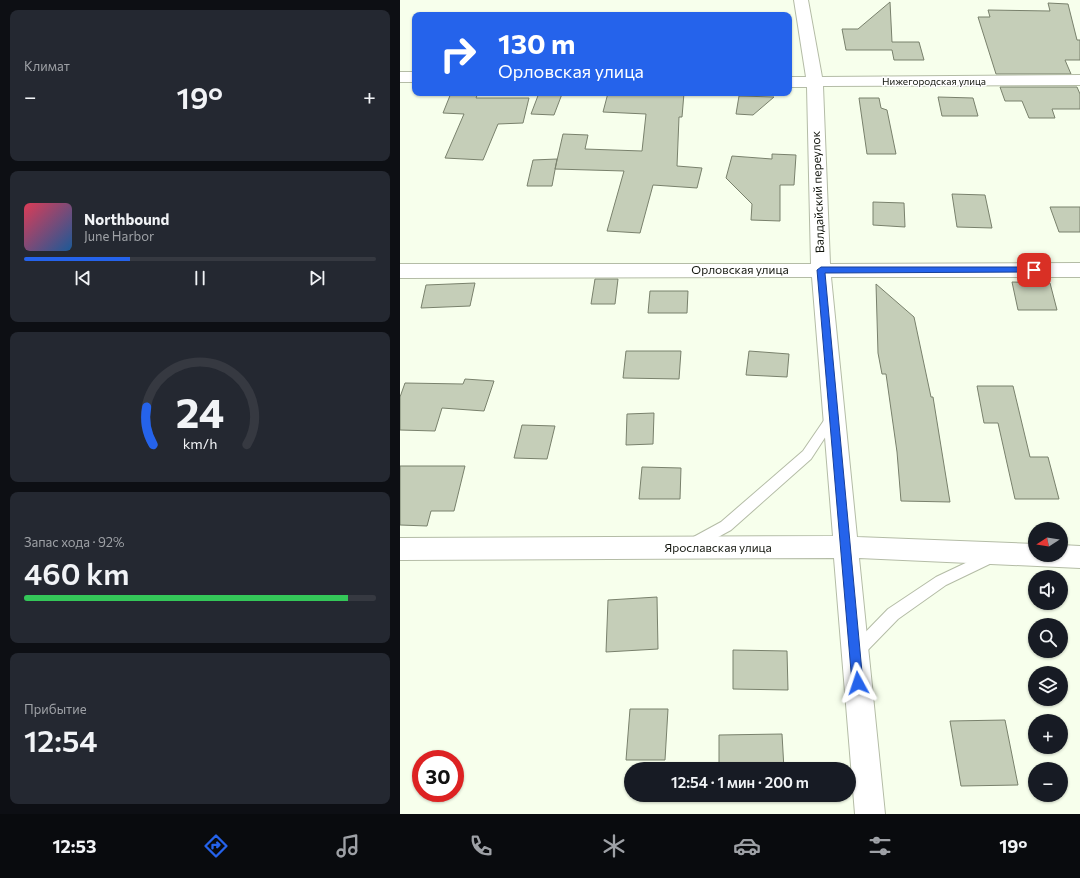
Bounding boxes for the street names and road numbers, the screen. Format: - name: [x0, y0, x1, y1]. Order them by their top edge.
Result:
- street label: Нижегородская улица: [882, 75, 986, 87]
- street label: Валдайский переулок: [808, 130, 826, 253]
- street label: Орловская улица: [691, 262, 789, 276]
- street label: Ярославская улица: [664, 540, 772, 554]

